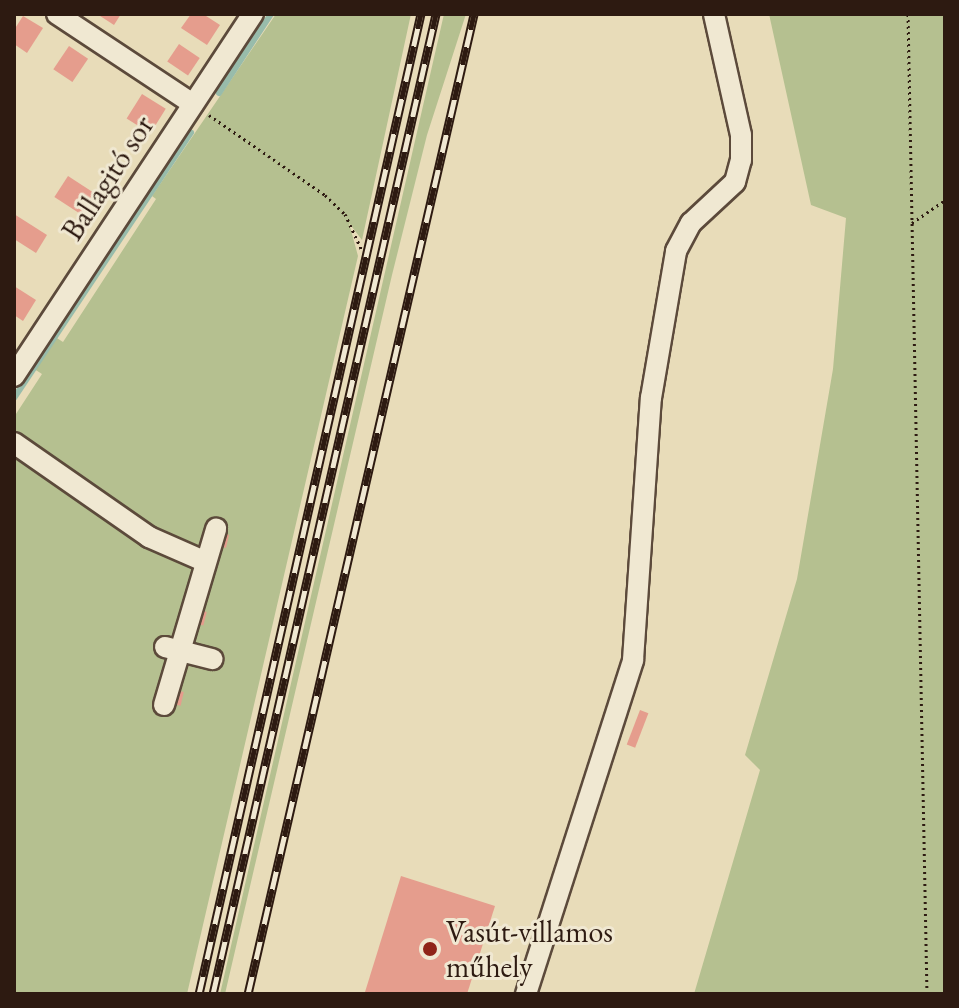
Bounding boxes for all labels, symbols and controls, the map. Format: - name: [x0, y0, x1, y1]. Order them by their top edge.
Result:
- street label: Ballagitó sor: [54, 109, 162, 247]
- place label: Vasút-villamos műhely: [446, 914, 613, 984]
- marker: Vasút-villamos műhely: [421, 940, 439, 958]

